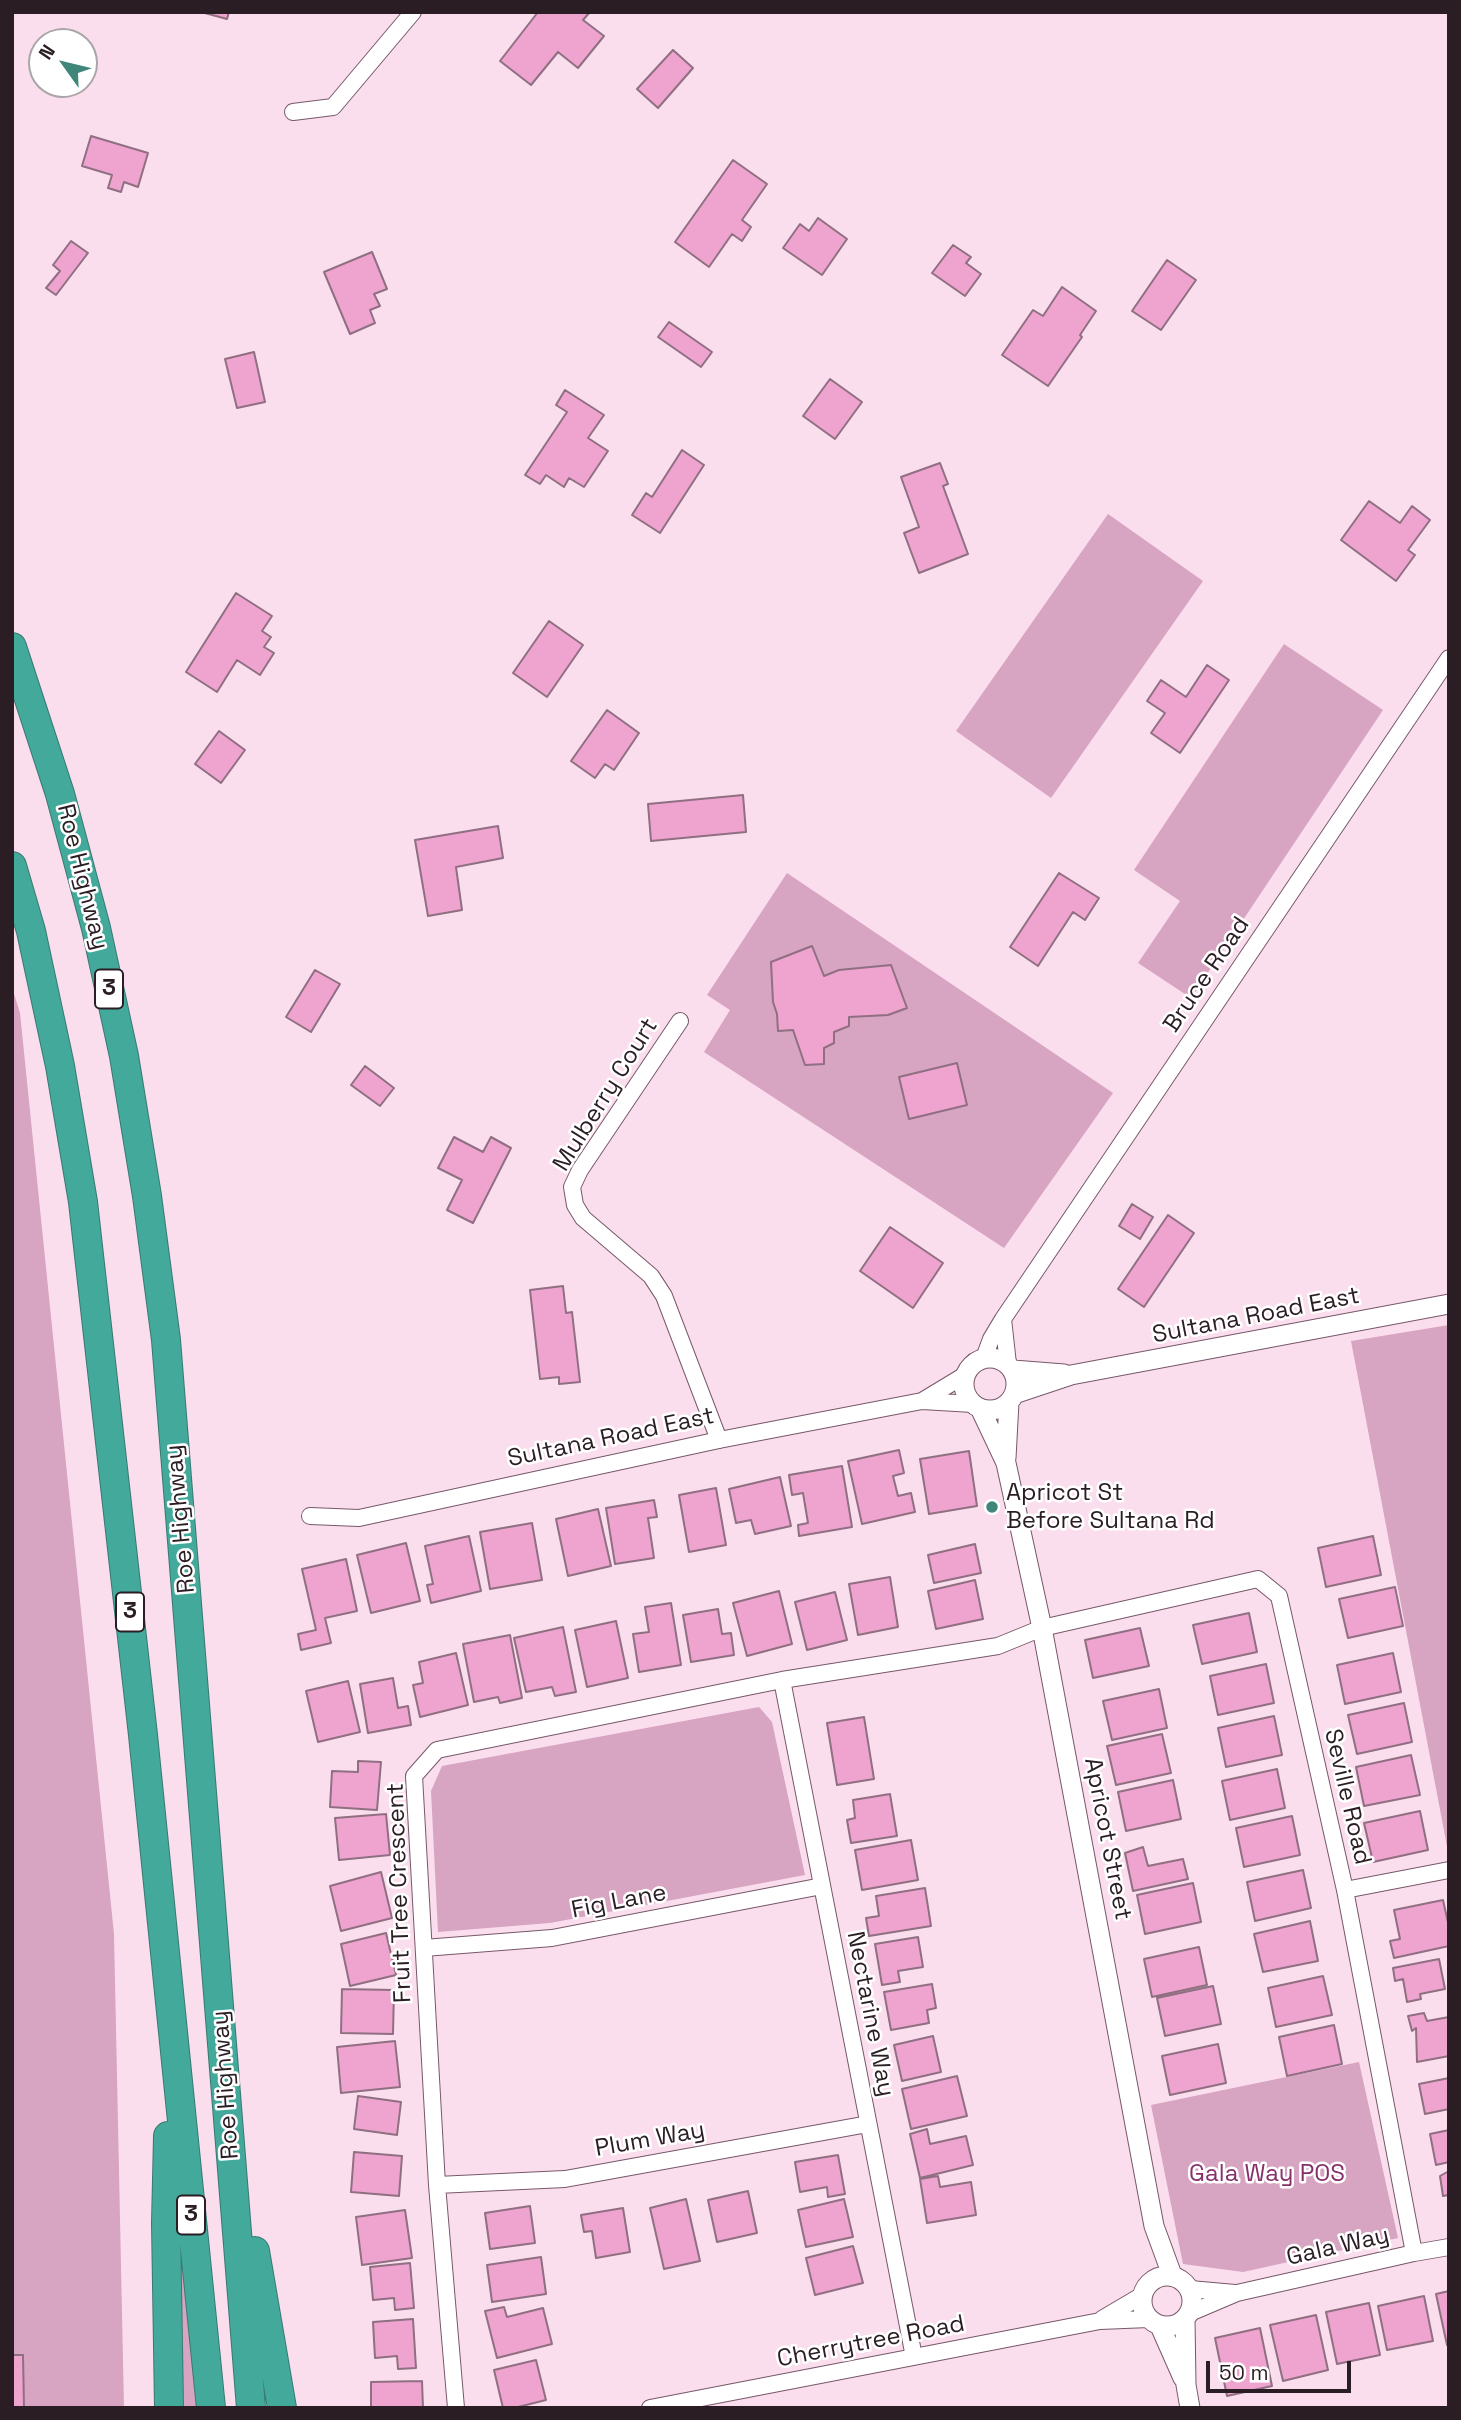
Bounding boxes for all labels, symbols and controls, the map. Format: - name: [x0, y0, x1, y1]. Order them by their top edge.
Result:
- north arrow: [28, 28, 98, 98]
- text: N: [33, 40, 61, 64]
- street label: Roe Highway: [50, 801, 114, 953]
- street label: Bruce Road: [1158, 912, 1256, 1038]
- road number: 3: [95, 970, 123, 1008]
- street label: Mulberry Court: [547, 1013, 665, 1177]
- street label: Sultana Road East: [1150, 1282, 1362, 1350]
- street label: Sultana Road East: [505, 1402, 717, 1474]
- street label: Roe Highway: [160, 1443, 202, 1595]
- place label: Apricot St Before Sultana Rd: [1006, 1479, 1215, 1535]
- marker: Apricot St Before Sultana Rd: [984, 1499, 1000, 1515]
- road number: 3: [116, 1592, 144, 1632]
- street label: Seville Road: [1317, 1726, 1377, 1868]
- street label: Apricot Street: [1077, 1755, 1137, 1923]
- street label: Fruit Tree Crescent: [382, 1782, 418, 2004]
- street label: Fig Lane: [569, 1879, 669, 1925]
- street label: Nectarine Way: [840, 1929, 900, 2099]
- street label: Roe Highway: [206, 2010, 246, 2160]
- street label: Plum Way: [593, 2116, 707, 2164]
- park label: Gala Way POS: [1189, 2160, 1345, 2188]
- road number: 3: [177, 2196, 205, 2234]
- street label: Gala Way: [1284, 2221, 1392, 2273]
- street label: Cherrytree Road: [775, 2310, 967, 2374]
- scale bar: [1209, 2346, 1354, 2390]
- text: 50 m: [1219, 2359, 1269, 2386]

